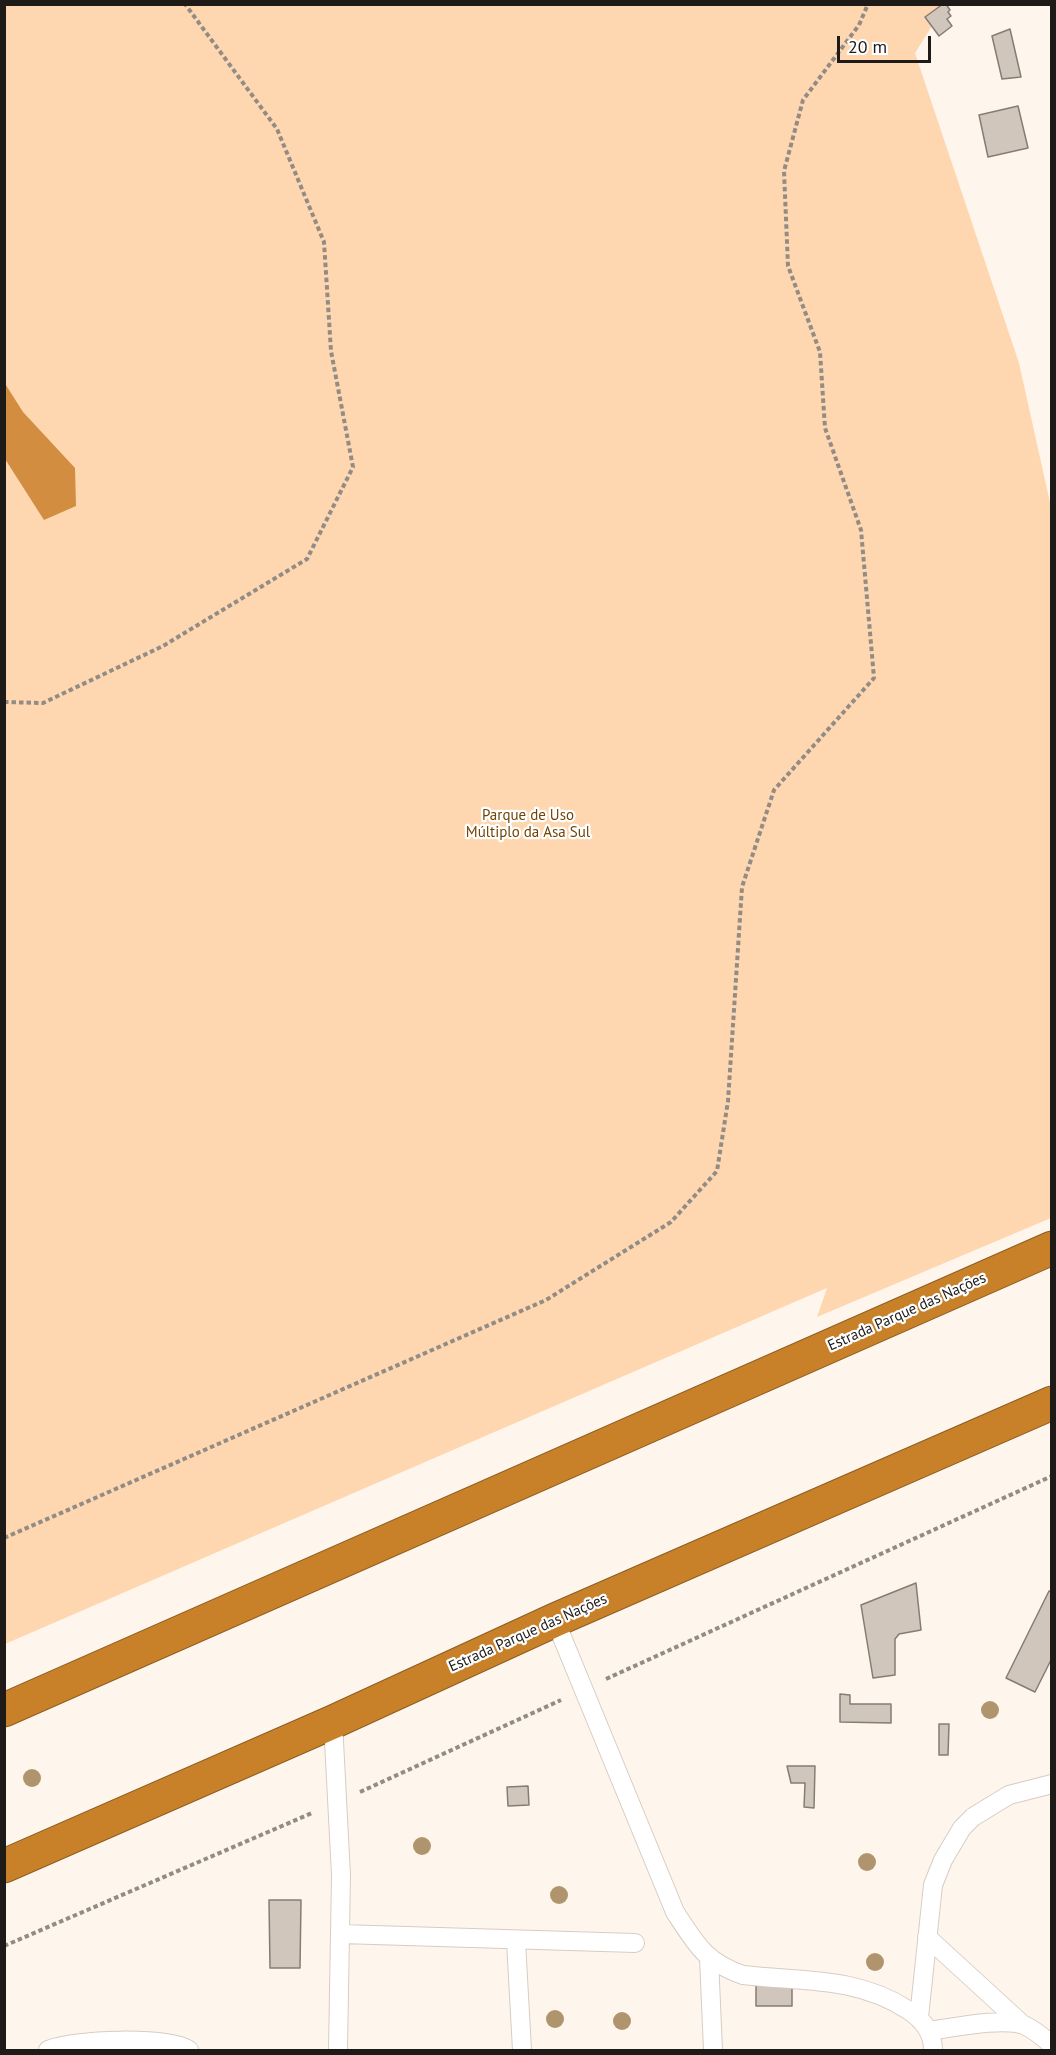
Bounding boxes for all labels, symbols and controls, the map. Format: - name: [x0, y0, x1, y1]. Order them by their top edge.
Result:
- scale bar: [840, 24, 934, 62]
- text: 20 m: [848, 35, 887, 58]
- park label: Parque de Uso Múltiplo da Asa Sul: [466, 807, 590, 842]
- street label: Estrada Parque das Nações: [825, 1269, 989, 1355]
- street label: Estrada Parque das Nações: [446, 1590, 610, 1676]

